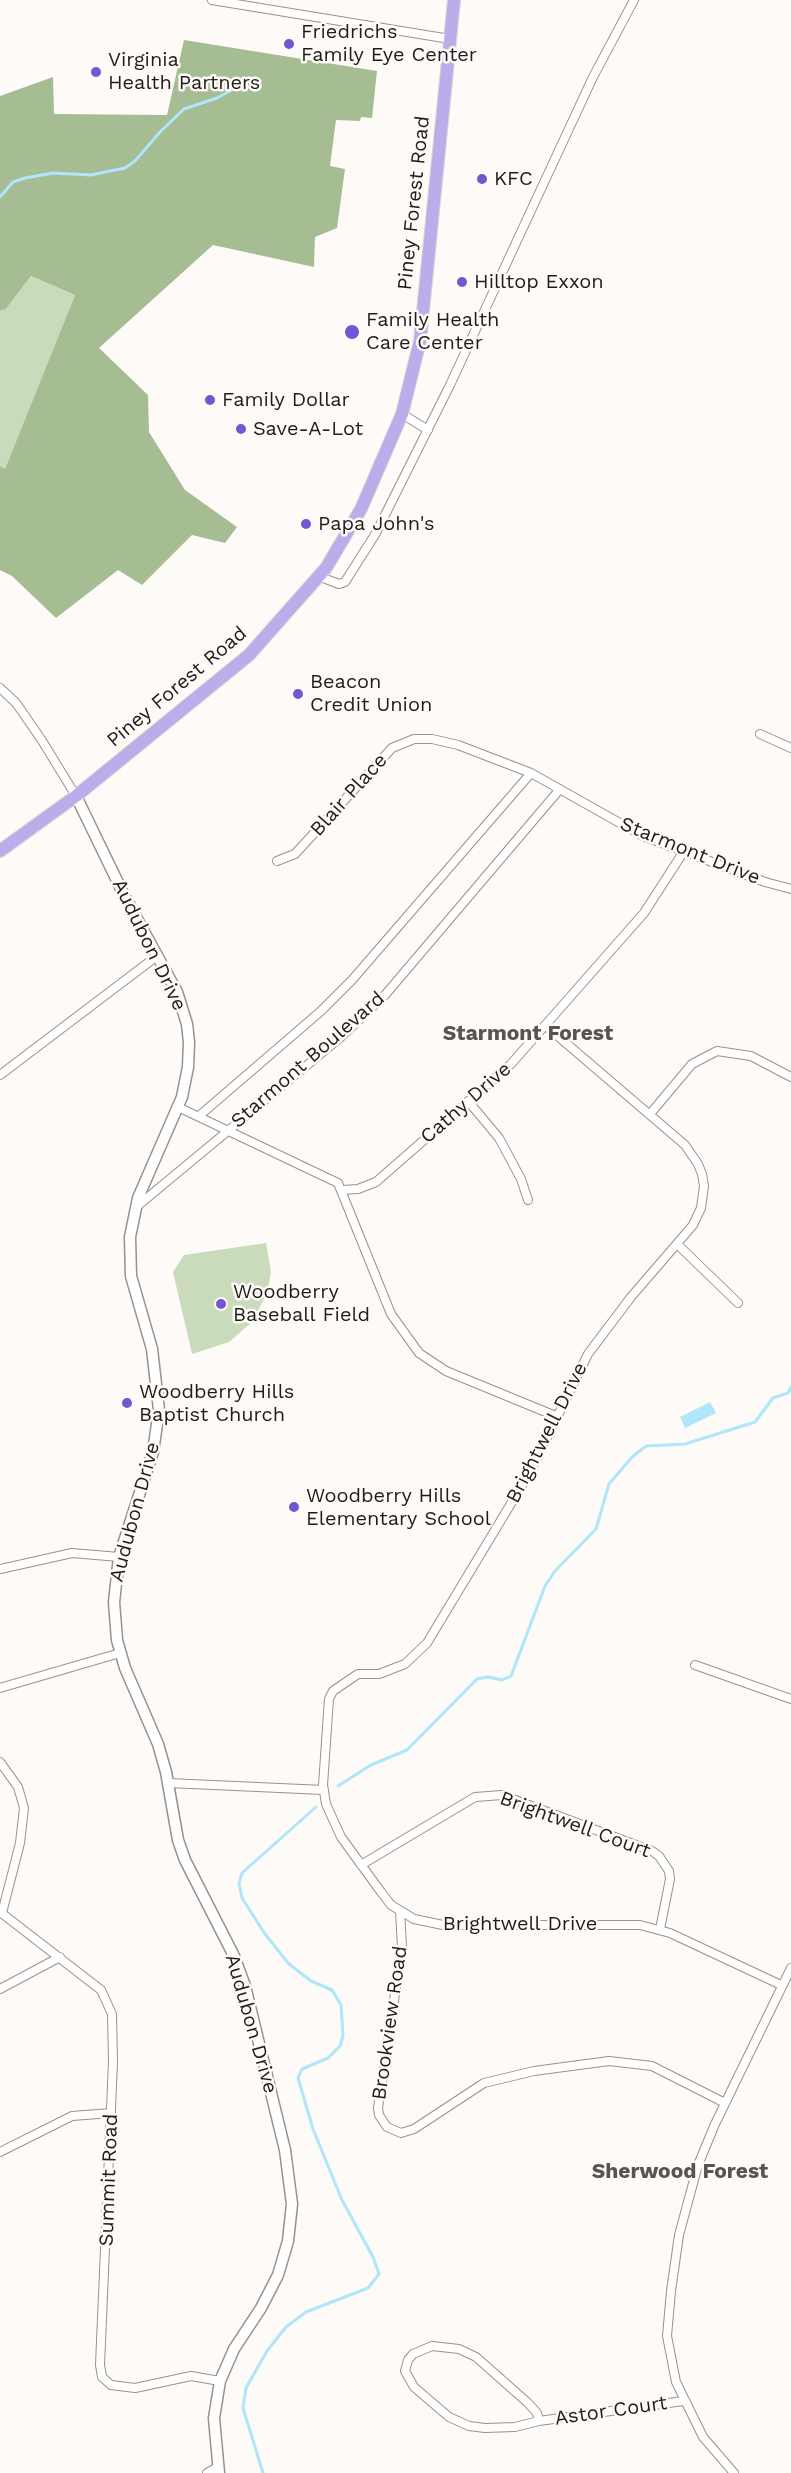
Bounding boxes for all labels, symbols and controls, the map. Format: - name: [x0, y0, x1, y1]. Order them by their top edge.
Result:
- place label: Friedrichs Family Eye Center: [301, 20, 477, 67]
- marker: Friedrichs Family Eye Center: [282, 37, 296, 51]
- place label: Virginia Health Partners: [108, 48, 260, 95]
- marker: Virginia Health Partners: [89, 65, 103, 79]
- street label: Piney Forest Road: [393, 115, 435, 291]
- place label: KFC: [494, 167, 533, 191]
- marker: KFC: [475, 172, 489, 186]
- place label: Hilltop Exxon: [474, 270, 604, 294]
- marker: Hilltop Exxon: [455, 275, 469, 289]
- place label: Family Health Care Center: [366, 308, 499, 355]
- marker: Family Health Care Center: [343, 323, 361, 341]
- place label: Family Dollar: [222, 388, 350, 412]
- marker: Family Dollar: [203, 393, 217, 407]
- place label: Save-A-Lot: [253, 417, 363, 441]
- marker: Save-A-Lot: [234, 422, 248, 436]
- place label: Papa John's: [318, 512, 435, 536]
- marker: Papa John's: [299, 517, 313, 531]
- street label: Piney Forest Road: [102, 622, 252, 752]
- place label: Beacon Credit Union: [310, 670, 432, 717]
- marker: Beacon Credit Union: [291, 687, 305, 701]
- street label: Blair Place: [306, 749, 392, 841]
- street label: Starmont Drive: [616, 812, 764, 890]
- street label: Audubon Drive: [107, 875, 191, 1015]
- street label: Starmont Boulevard: [226, 987, 390, 1133]
- district label: Starmont Forest: [443, 1021, 613, 1047]
- street label: Cathy Drive: [416, 1057, 516, 1149]
- place label: Woodberry Baseball Field: [233, 1280, 370, 1327]
- marker: Woodberry Baseball Field: [214, 1297, 228, 1311]
- street label: Brightwell Drive: [501, 1359, 593, 1507]
- place label: Woodberry Hills Baptist Church: [139, 1380, 294, 1427]
- marker: Woodberry Hills Baptist Church: [120, 1396, 134, 1410]
- street label: Audubon Drive: [105, 1439, 165, 1585]
- place label: Woodberry Hills Elementary School: [306, 1484, 491, 1531]
- marker: Woodberry Hills Elementary School: [287, 1500, 301, 1514]
- street label: Brightwell Court: [496, 1787, 654, 1863]
- street label: Brightwell Drive: [443, 1912, 597, 1936]
- street label: Brookview Road: [367, 1944, 413, 2102]
- street label: Audubon Drive: [220, 1952, 282, 2096]
- street label: Summit Road: [95, 2113, 123, 2247]
- district label: Sherwood Forest: [592, 2159, 768, 2185]
- street label: Astor Court: [553, 2391, 669, 2431]

